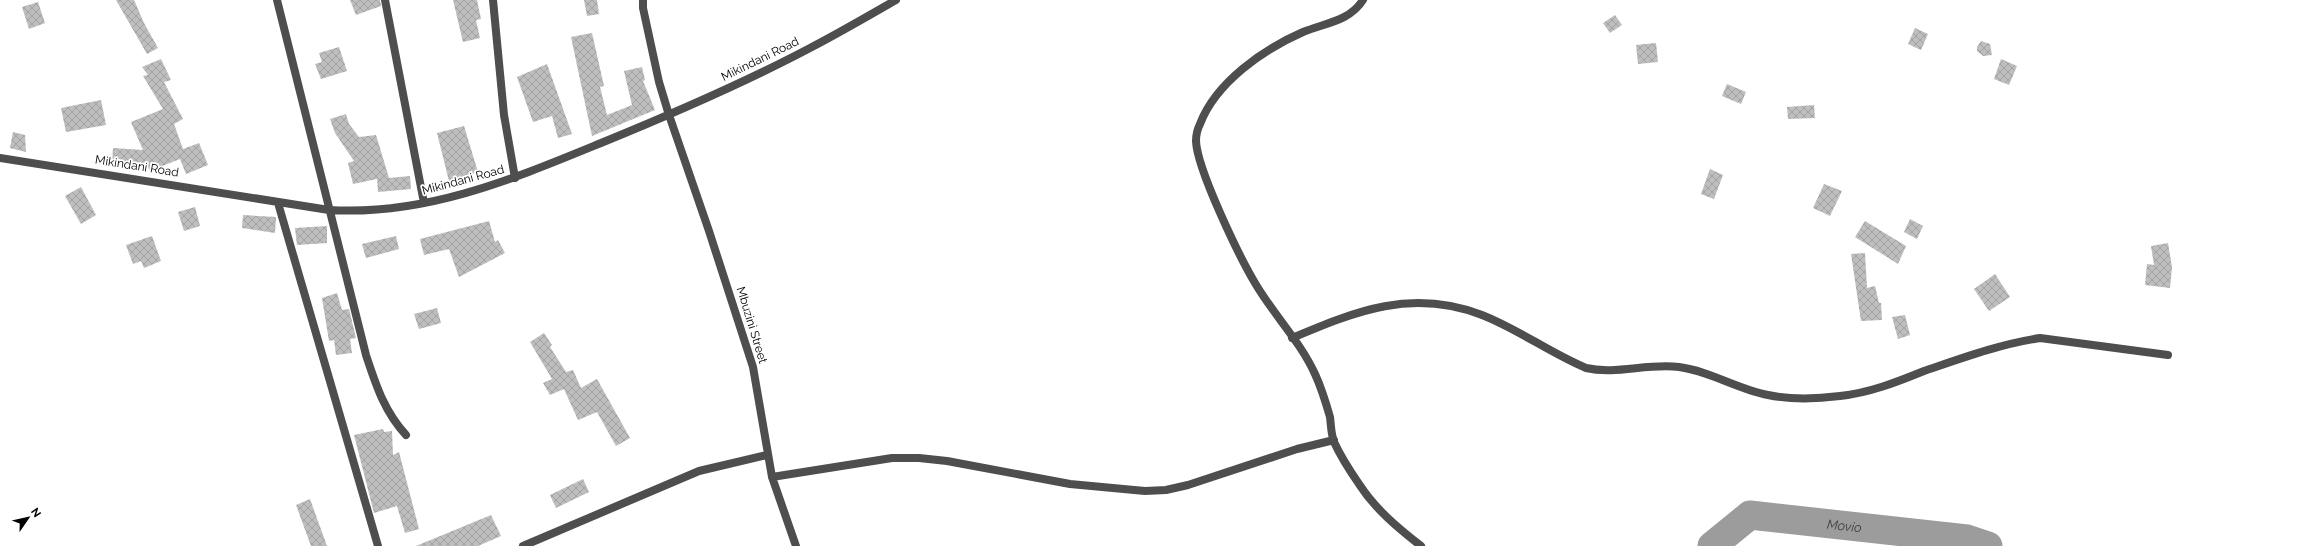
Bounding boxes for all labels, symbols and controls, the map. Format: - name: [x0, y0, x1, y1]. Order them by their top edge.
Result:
- street label: Mikindani Road: [719, 34, 801, 84]
- street label: Mikindani Road: [94, 152, 180, 180]
- street label: Mikindani Road: [420, 162, 506, 198]
- street label: Mbuzini Street: [734, 285, 770, 365]
- north arrow: [8, 498, 48, 538]
- text: N: [28, 506, 44, 520]
- water label: Movio: [1826, 517, 1862, 535]

